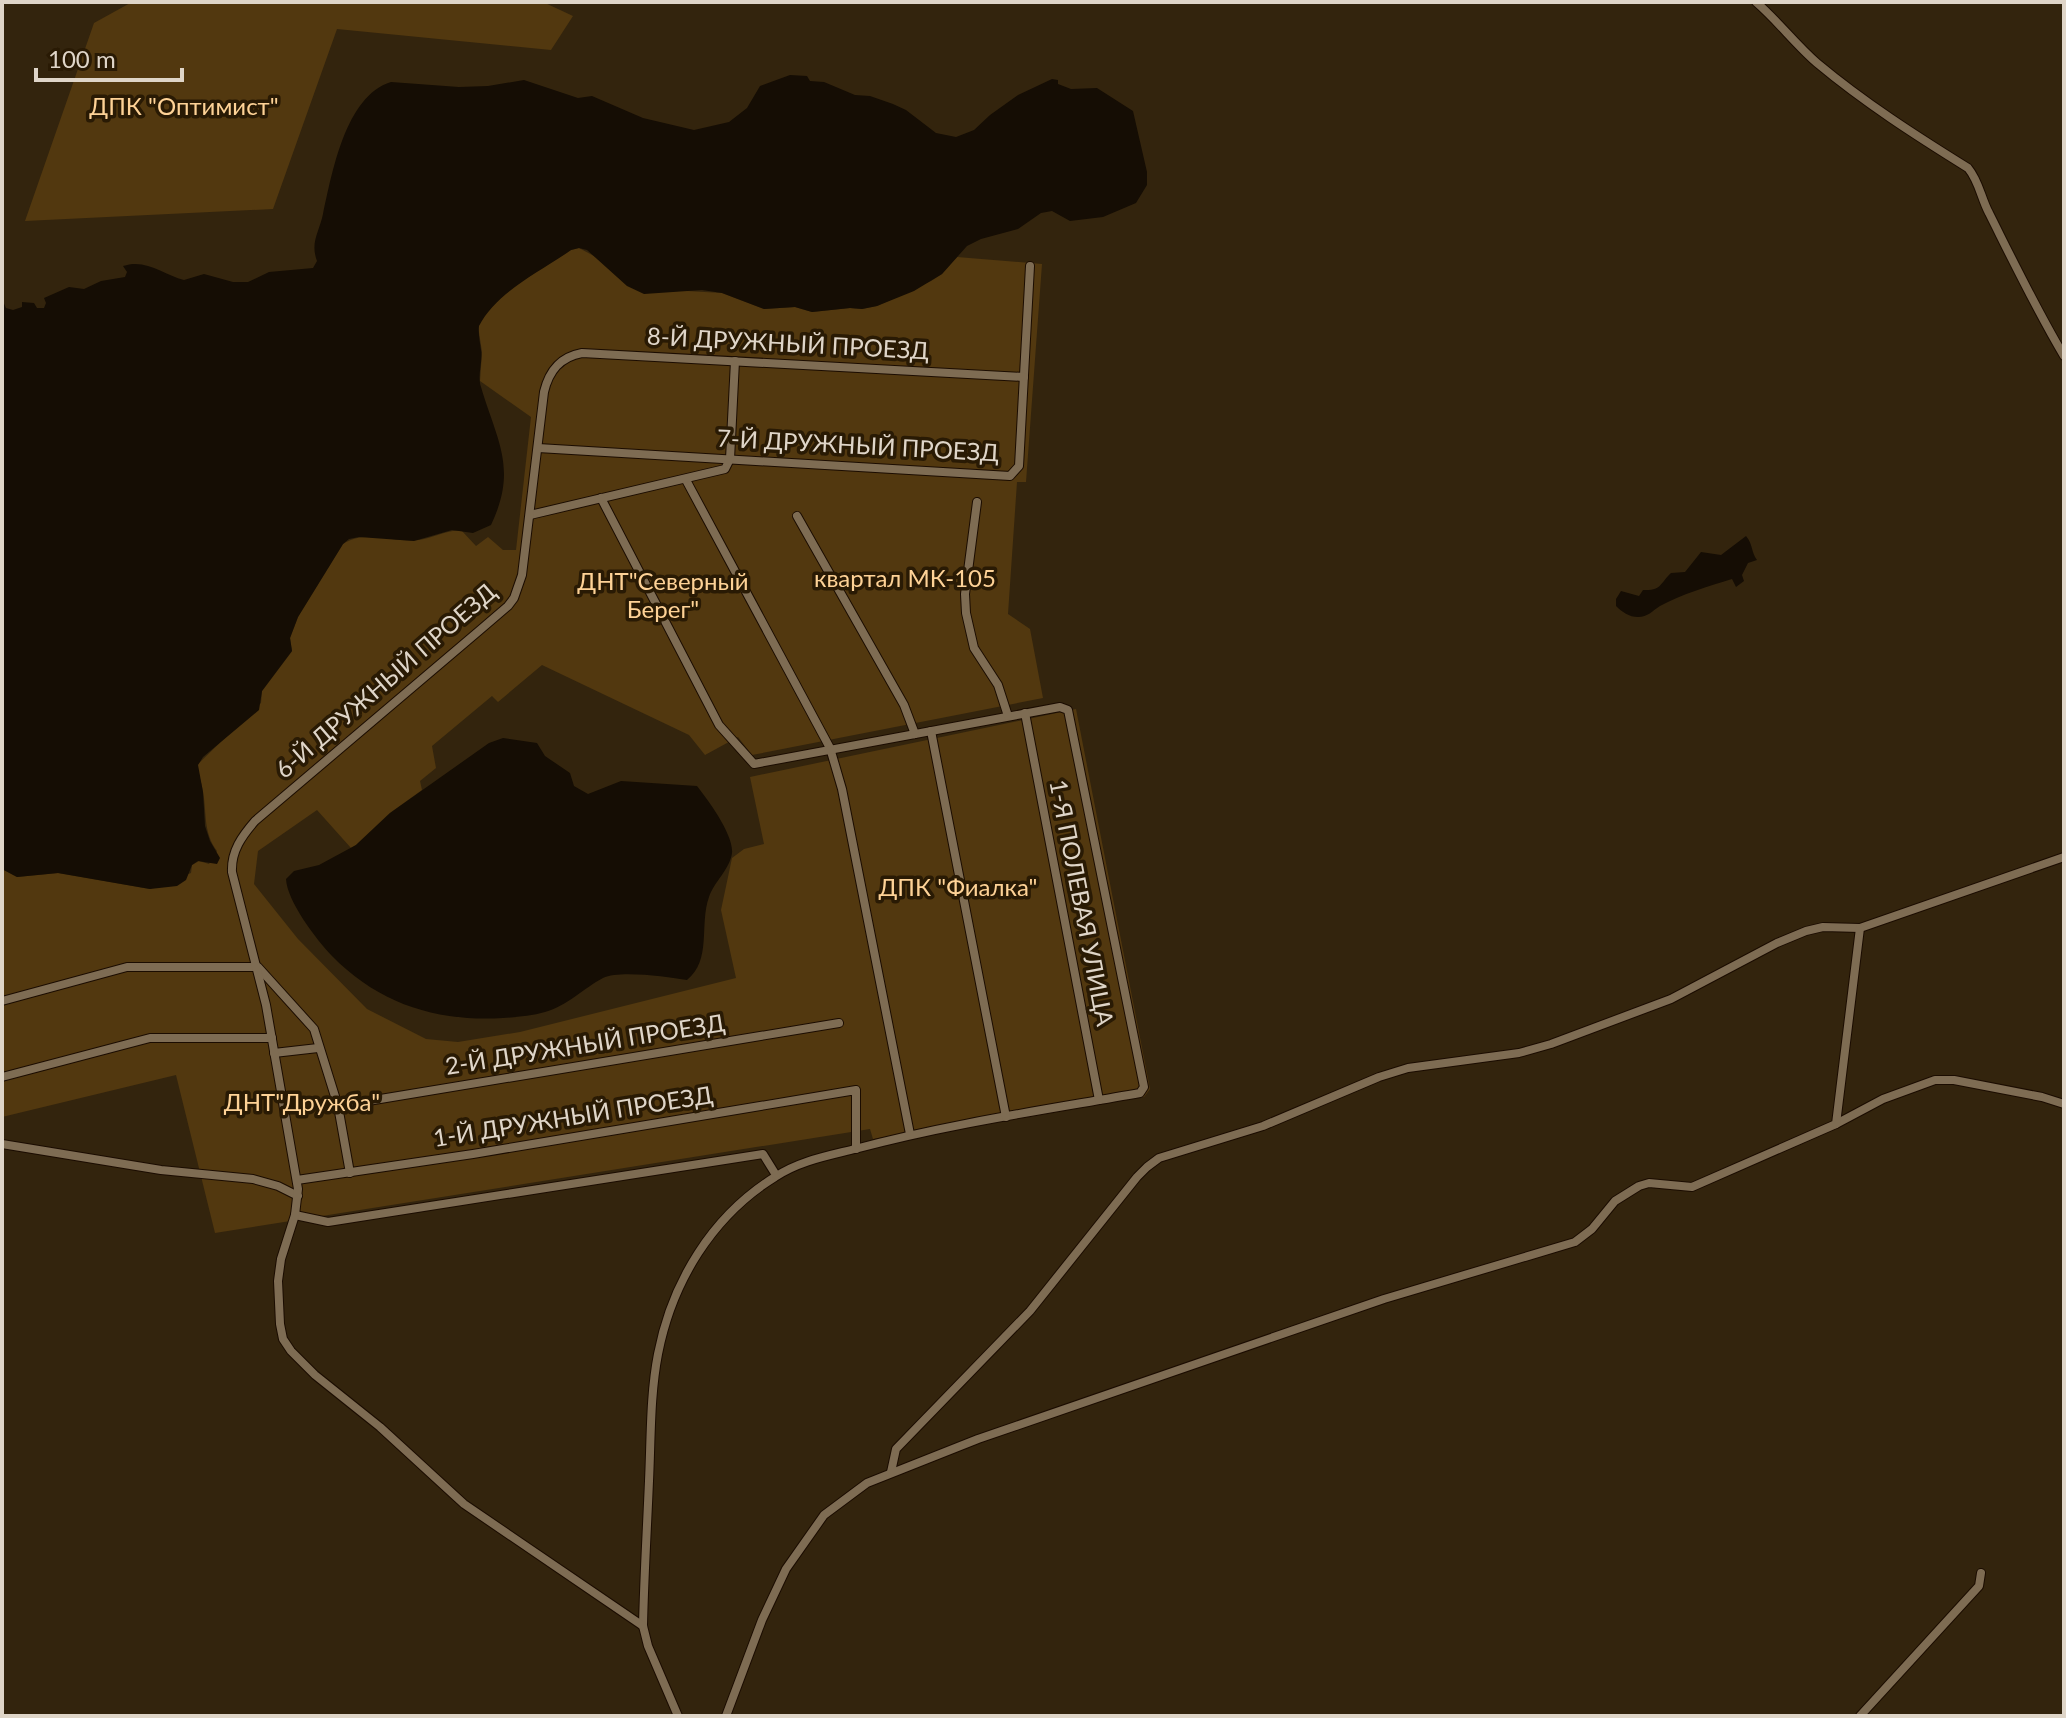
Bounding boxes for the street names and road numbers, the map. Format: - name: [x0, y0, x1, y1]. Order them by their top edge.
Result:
- street label: 8-Й ДРУЖНЫЙ ПРОЕЗД: [646, 321, 930, 364]
- street label: 7-Й ДРУЖНЫЙ ПРОЕЗД: [716, 423, 1000, 466]
- street label: 6-Й ДРУЖНЫЙ ПРОЕЗД: [269, 576, 501, 784]
- street label: 1-Я ПОЛЕВАЯ УЛИЦА: [1044, 777, 1121, 1029]
- street label: 2-Й ДРУЖНЫЙ ПРОЕЗД: [443, 1007, 727, 1080]
- street label: 1-Й ДРУЖНЫЙ ПРОЕЗД: [431, 1079, 715, 1152]

